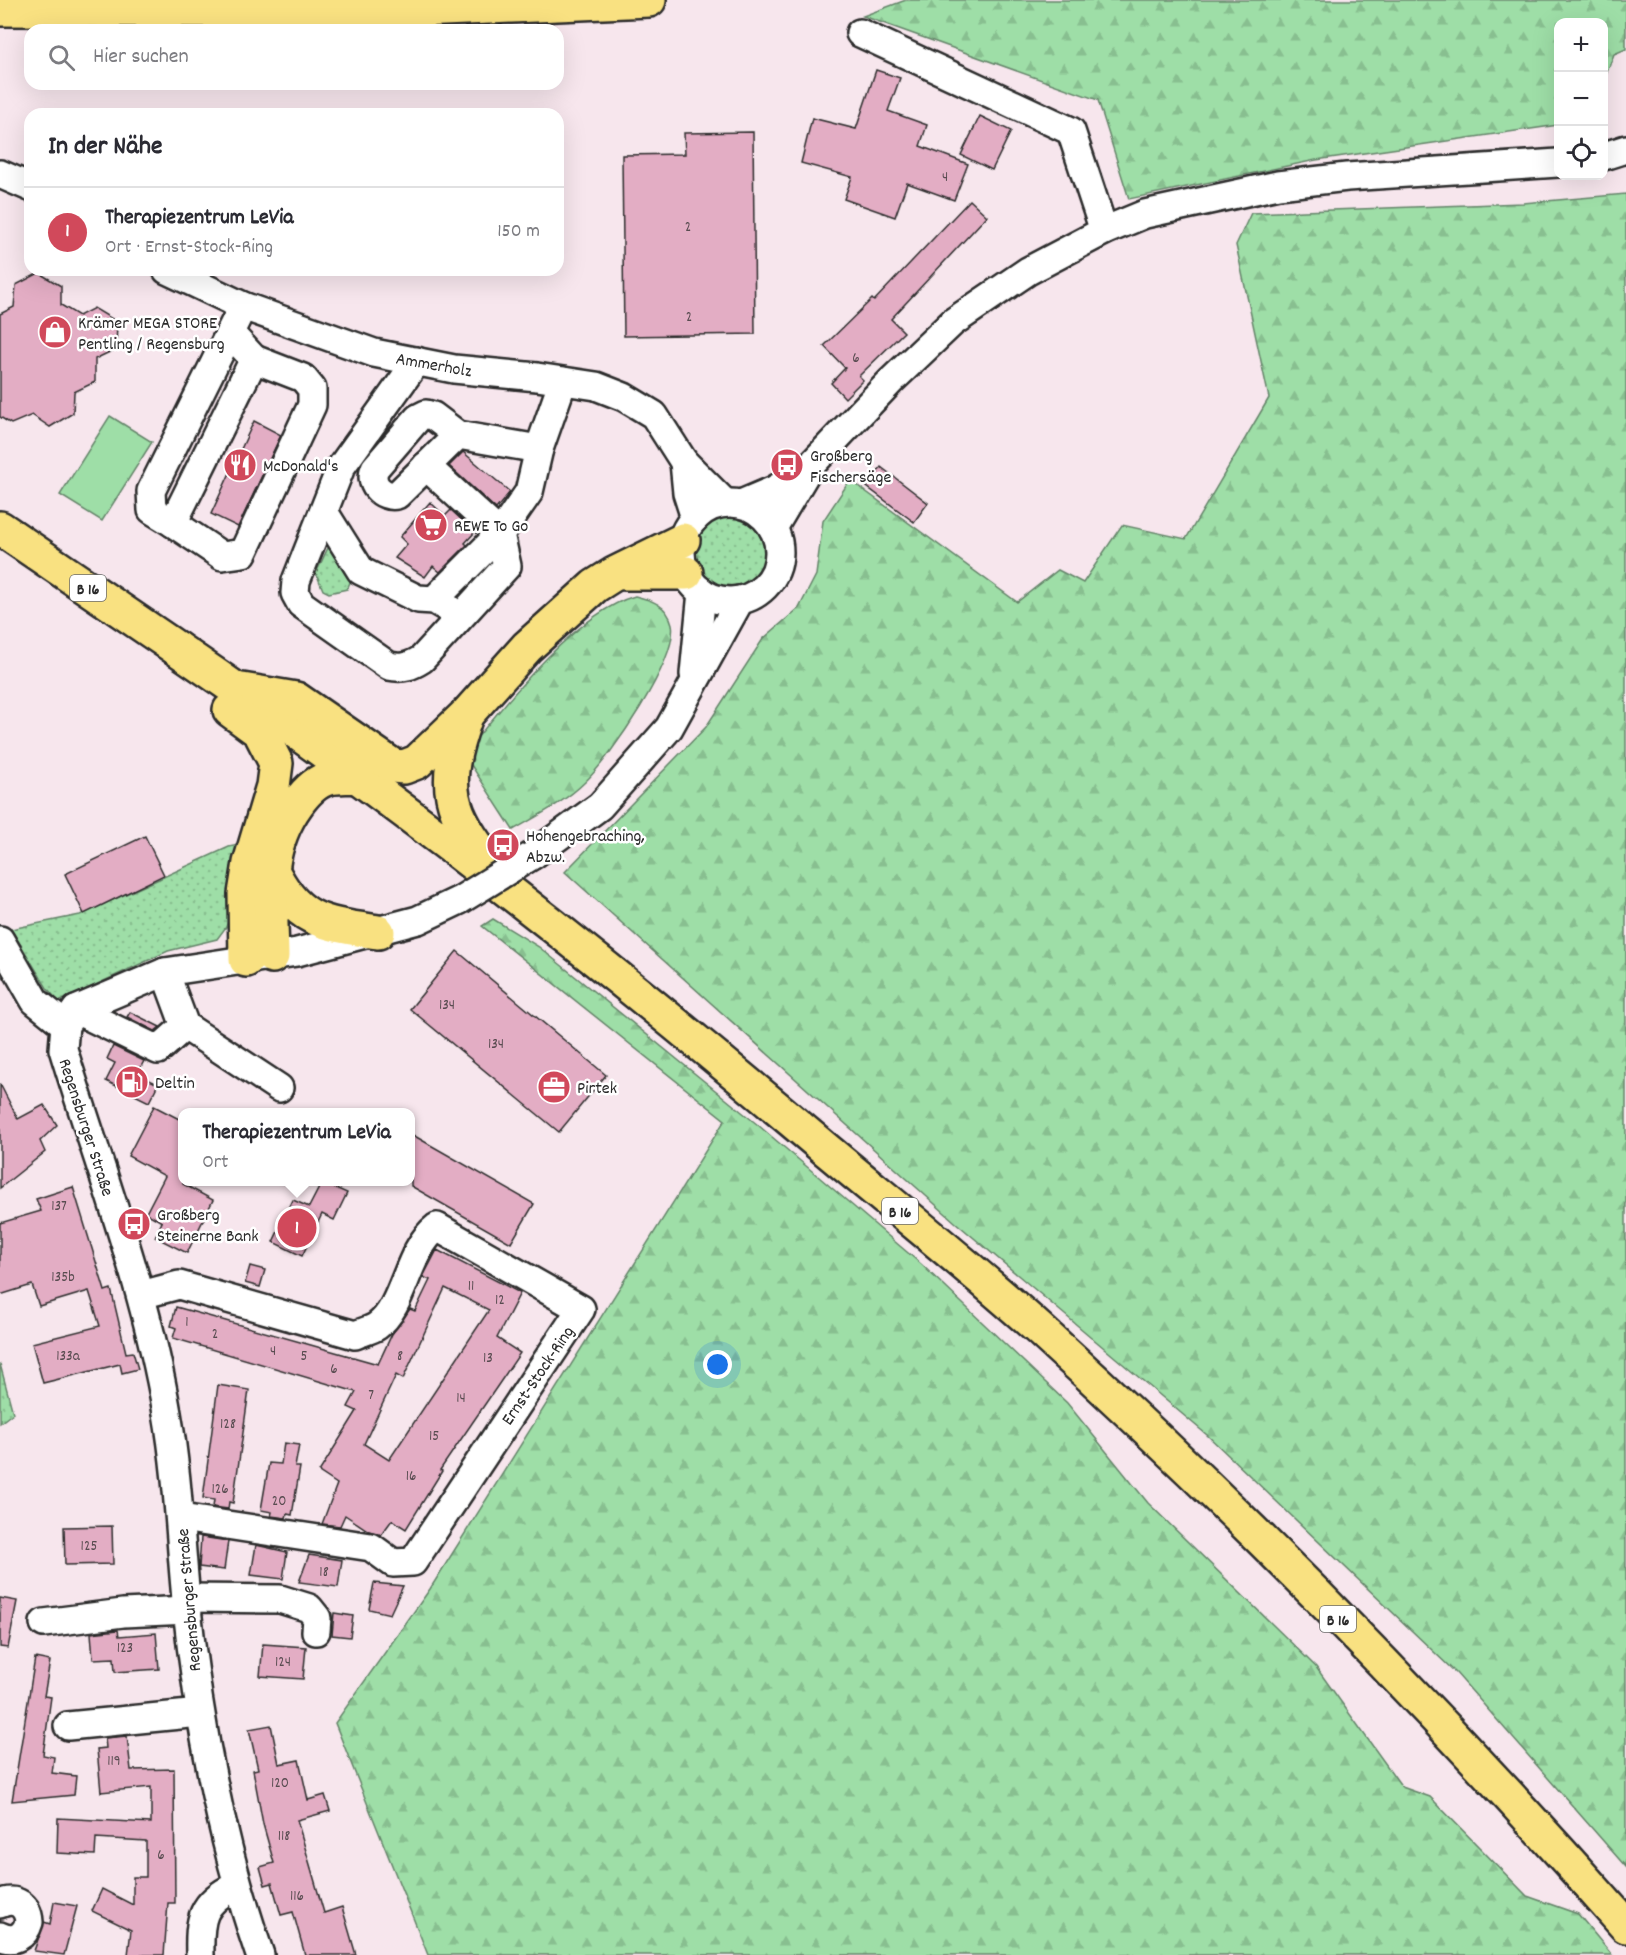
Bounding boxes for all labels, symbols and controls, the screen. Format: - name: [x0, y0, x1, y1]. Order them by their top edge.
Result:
- map controls: [1554, 18, 1608, 180]
- button: +: [1554, 18, 1608, 72]
- search box: [24, 24, 564, 90]
- icon: search: [45, 41, 78, 74]
- text: Hier suchen: [93, 42, 189, 73]
- button: −: [1554, 72, 1608, 126]
- button: locate: [1554, 126, 1608, 180]
- text: In der Nähe: [48, 129, 162, 166]
- house number: 4: [942, 167, 948, 189]
- text: Therapiezentrum LeVia: [105, 203, 294, 234]
- house number: 2: [685, 217, 691, 239]
- text: 1: [65, 218, 70, 246]
- text: 150 m: [497, 218, 540, 246]
- text: Ort · Ernst-Stock-Ring: [105, 234, 273, 262]
- house number: 2: [686, 307, 692, 329]
- place label: Krämer MEGA STORE Pentling / Regensburg: [78, 312, 225, 358]
- shop icon: Krämer MEGA STORE Pentling / Regensburg: [37, 314, 73, 350]
- street label: Ammerholz: [394, 348, 474, 385]
- house number: 6: [852, 348, 860, 370]
- place label: Großberg Fischersäge: [810, 445, 891, 491]
- restaurant icon: McDonald's: [222, 447, 258, 483]
- bus stop icon: Großberg Fischersäge: [769, 447, 805, 483]
- place label: McDonald's: [263, 455, 339, 480]
- supermarket icon: REWE To Go: [413, 507, 449, 543]
- place label: REWE To Go: [454, 515, 528, 540]
- road number: B 16: [70, 575, 106, 601]
- place label: Hohengebraching, Abzw.: [526, 825, 645, 871]
- bus stop icon: Hohengebraching, Abzw.: [485, 827, 521, 863]
- house number: 134: [439, 995, 455, 1017]
- house number: 134: [488, 1034, 504, 1056]
- street label: Regensburger Straße: [51, 1056, 119, 1200]
- fuel station icon: Deltin: [114, 1064, 150, 1100]
- office icon: Pirtek: [536, 1069, 572, 1105]
- place label: Deltin: [155, 1072, 195, 1097]
- place label: Pirtek: [577, 1077, 617, 1102]
- popup: [178, 1108, 415, 1186]
- text: Therapiezentrum LeVia: [202, 1118, 391, 1149]
- text: Ort: [202, 1149, 228, 1177]
- house number: 137: [51, 1196, 67, 1218]
- road number: B 16: [882, 1198, 918, 1224]
- place label: Großberg Steinerne Bank: [157, 1204, 259, 1250]
- bus stop icon: Großberg Steinerne Bank: [116, 1206, 152, 1242]
- pin: 1: [278, 1206, 316, 1250]
- house number: 135b: [51, 1267, 75, 1289]
- house number: 11: [468, 1276, 474, 1298]
- house number: 12: [495, 1290, 505, 1312]
- house number: 1: [185, 1312, 189, 1334]
- street label: Ernst-Stock-Ring: [497, 1322, 582, 1431]
- house number: 2: [212, 1324, 218, 1346]
- house number: 4: [270, 1341, 276, 1363]
- house number: 133a: [56, 1346, 81, 1368]
- house number: 5: [301, 1346, 308, 1368]
- house number: 8: [397, 1346, 403, 1368]
- house number: 13: [483, 1348, 493, 1370]
- your location: [703, 1350, 732, 1379]
- house number: 6: [330, 1359, 338, 1381]
- house number: 7: [368, 1385, 374, 1407]
- house number: 14: [456, 1388, 466, 1410]
- house number: 128: [220, 1414, 236, 1436]
- house number: 15: [429, 1426, 439, 1448]
- house number: 16: [406, 1466, 416, 1488]
- house number: 126: [211, 1479, 229, 1501]
- house number: 20: [272, 1491, 286, 1513]
- street label: Regensburger Straße: [172, 1527, 209, 1672]
- house number: 125: [81, 1536, 97, 1558]
- house number: 18: [319, 1562, 329, 1584]
- road number: B 16: [1320, 1606, 1356, 1632]
- house number: 123: [117, 1638, 133, 1660]
- house number: 124: [275, 1652, 291, 1674]
- house number: 119: [107, 1751, 121, 1773]
- house number: 120: [271, 1773, 289, 1795]
- house number: 118: [278, 1826, 290, 1848]
- house number: 6: [157, 1845, 165, 1867]
- house number: 116: [290, 1886, 304, 1908]

